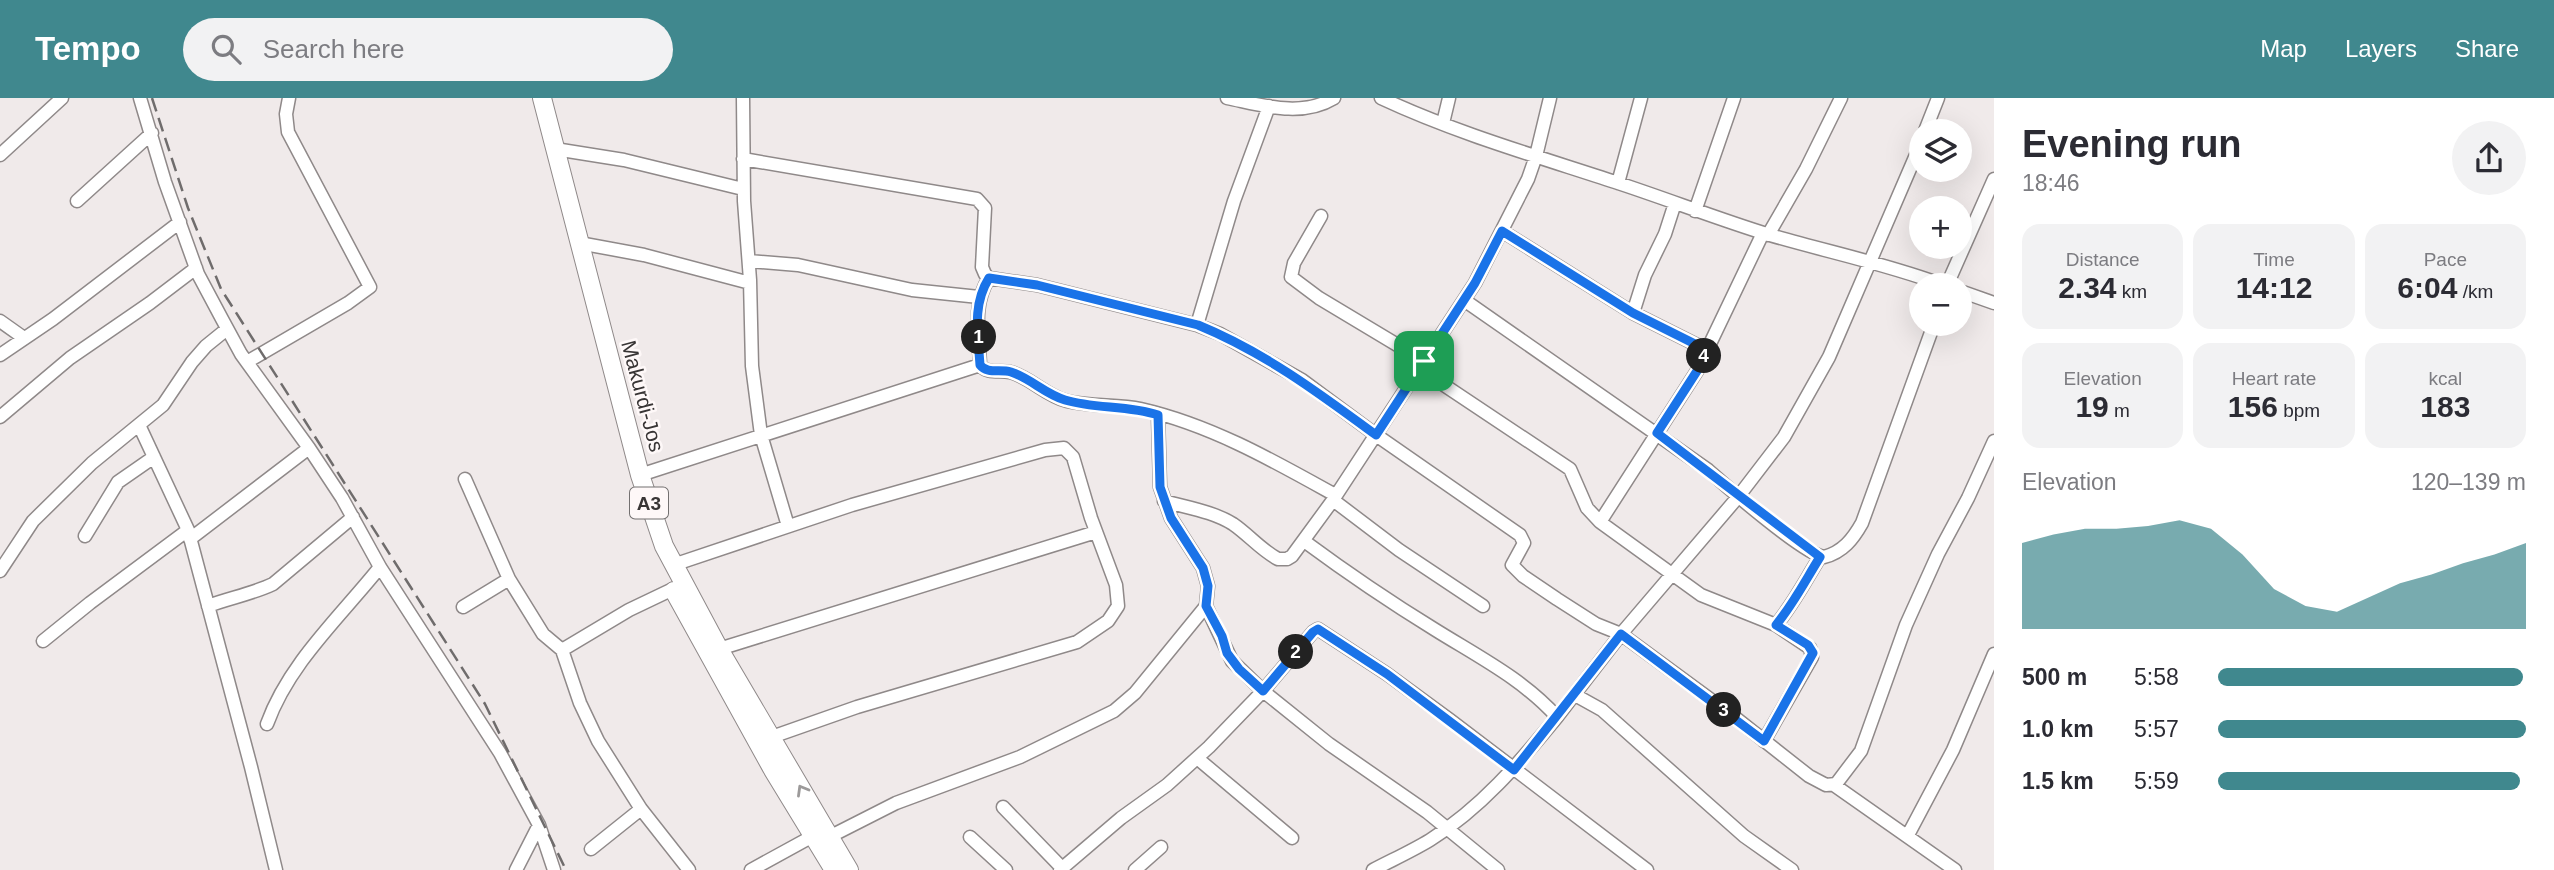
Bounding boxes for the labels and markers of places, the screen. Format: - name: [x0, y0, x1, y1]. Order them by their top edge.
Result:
- pin: 1: [962, 320, 996, 354]
- pin: [1394, 331, 1454, 391]
- pin: 4: [1686, 338, 1722, 374]
- pin: 2: [1278, 634, 1314, 670]
- pin: 3: [1706, 692, 1742, 728]

